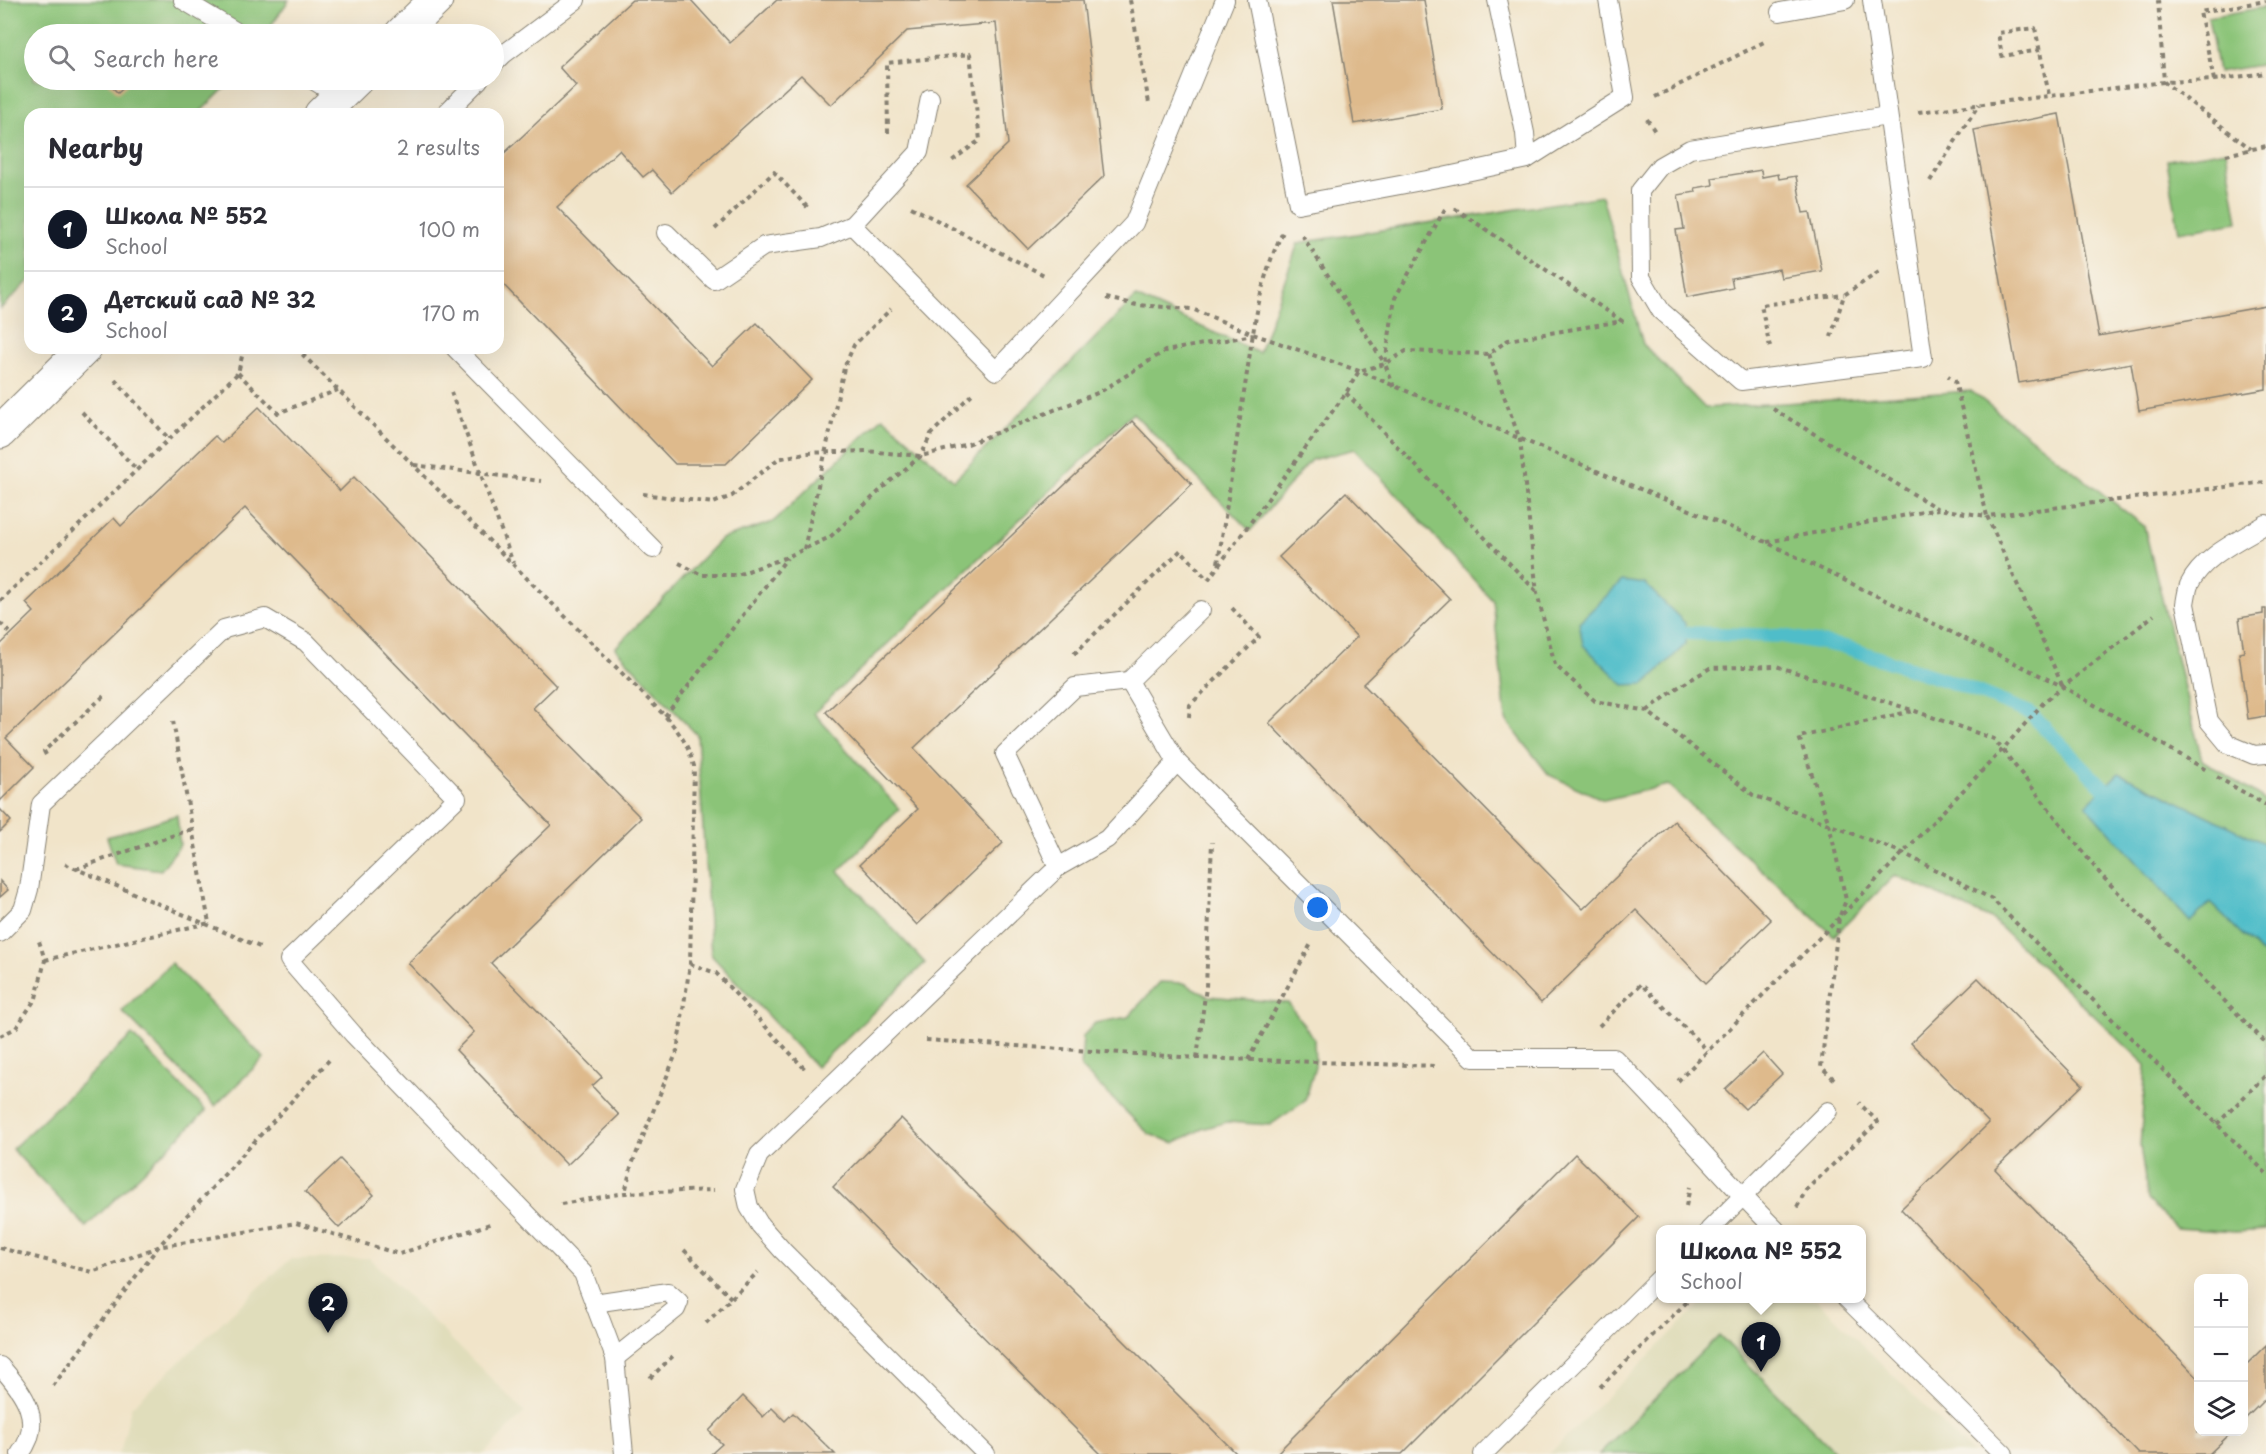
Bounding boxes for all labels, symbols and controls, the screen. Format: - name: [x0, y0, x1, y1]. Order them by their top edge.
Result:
- search box: [24, 24, 504, 90]
- icon: search: [45, 41, 78, 74]
- text: Search here: [93, 41, 219, 74]
- text: Nearby: [48, 128, 143, 167]
- text: 2 results: [397, 132, 480, 162]
- text: Школа № 552: [105, 198, 268, 231]
- text: 1: [63, 214, 72, 244]
- text: 100 m: [419, 214, 480, 244]
- text: School: [105, 231, 168, 261]
- text: Детский сад № 32: [105, 282, 316, 315]
- text: 2: [60, 298, 75, 328]
- text: 170 m: [422, 298, 480, 328]
- text: School: [105, 315, 168, 345]
- your location: [1303, 893, 1332, 922]
- popup: [1656, 1225, 1866, 1303]
- text: Школа № 552: [1680, 1233, 1842, 1266]
- text: School: [1680, 1266, 1743, 1296]
- map controls: [2194, 1274, 2248, 1436]
- button: +: [2194, 1274, 2248, 1328]
- pin: 2: [308, 1284, 348, 1333]
- pin: 1: [1742, 1322, 1780, 1372]
- button: −: [2194, 1328, 2248, 1382]
- button: layers: [2194, 1382, 2248, 1436]

